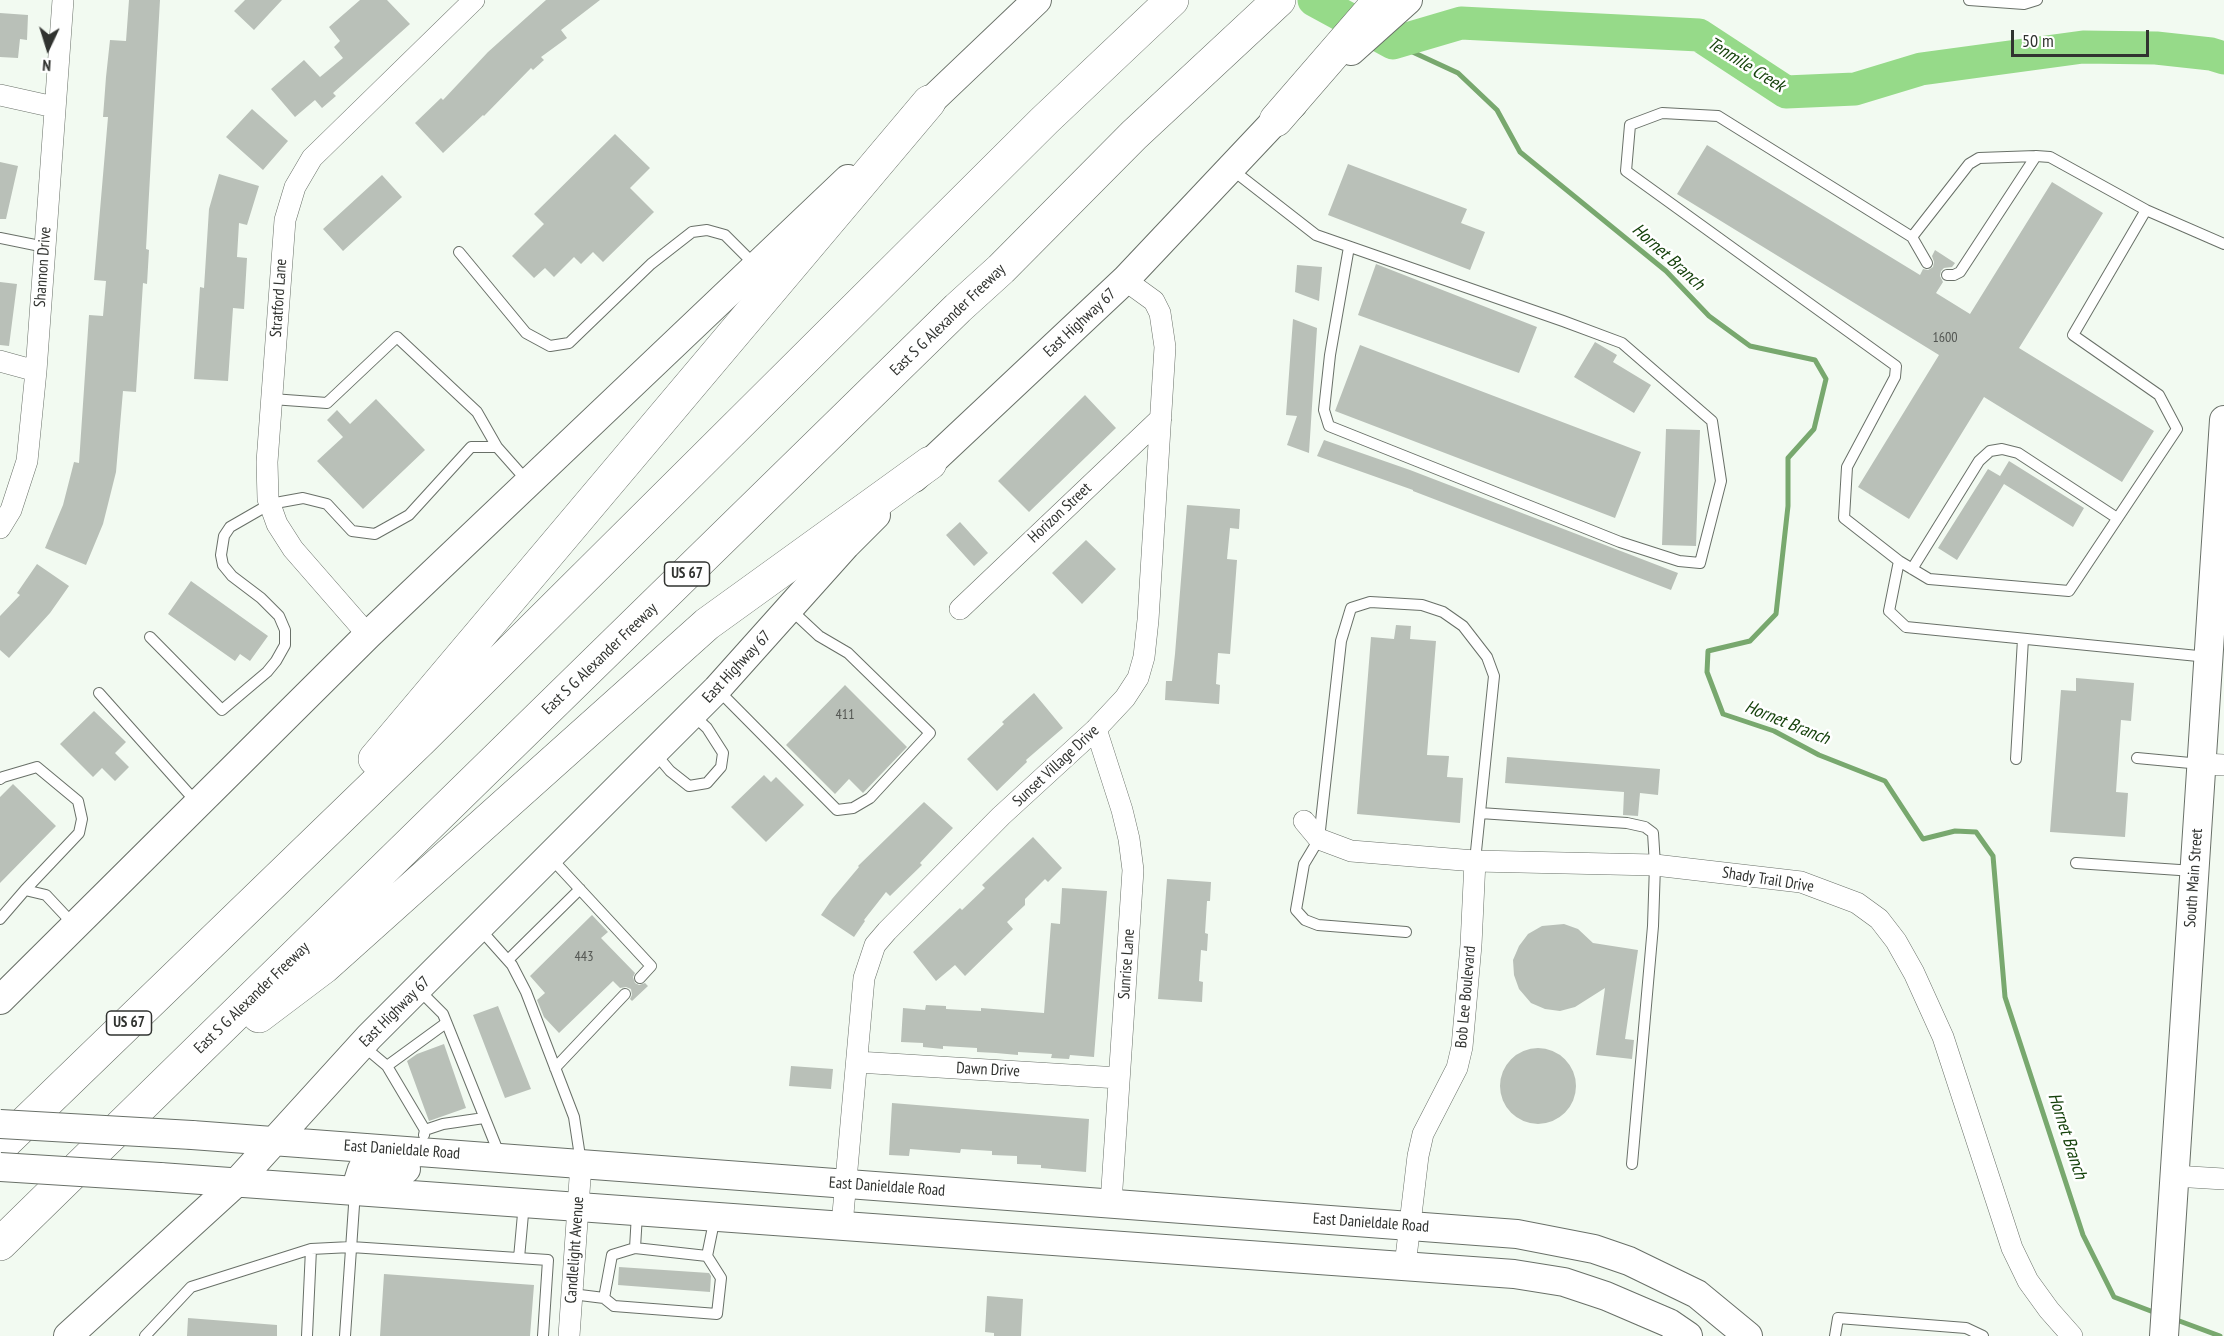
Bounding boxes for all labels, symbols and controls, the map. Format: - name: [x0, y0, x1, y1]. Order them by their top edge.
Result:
- north arrow: [18, 18, 78, 78]
- scale bar: [2014, 18, 2152, 56]
- text: 50 m: [2022, 29, 2054, 52]
- water label: Tenmile Creek: [1703, 33, 1789, 97]
- text: N: [42, 56, 52, 76]
- water label: Hornet Branch: [1628, 219, 1708, 295]
- street label: Shannon Drive: [31, 226, 55, 308]
- street label: Stratford Lane: [267, 258, 291, 338]
- street label: East S G Alexander Freeway: [886, 260, 1010, 380]
- street label: East Highway 67: [1040, 285, 1120, 361]
- house number: 1600: [1932, 330, 1958, 346]
- street label: Horizon Street: [1024, 479, 1096, 547]
- road number: US 67: [664, 562, 710, 586]
- street label: East S G Alexander Freeway: [538, 599, 662, 719]
- street label: East Highway 67: [699, 627, 775, 707]
- water label: Hornet Branch: [1742, 696, 1832, 750]
- house number: 411: [836, 707, 854, 723]
- street label: Sunset Village Drive: [1009, 721, 1103, 811]
- street label: South Main Street: [2181, 828, 2207, 928]
- street label: Shady Trail Drive: [1721, 863, 1815, 897]
- street label: Sunrise Lane: [1115, 928, 1139, 1000]
- street label: East S G Alexander Freeway: [190, 938, 314, 1058]
- street label: Bob Lee Boulevard: [1452, 945, 1480, 1049]
- house number: 443: [575, 949, 593, 965]
- street label: East Highway 67: [356, 973, 434, 1051]
- road number: US 67: [106, 1011, 152, 1035]
- street label: Dawn Drive: [956, 1059, 1020, 1081]
- water label: Hornet Branch: [2043, 1090, 2091, 1182]
- street label: East Danieldale Road: [343, 1136, 461, 1164]
- street label: East Danieldale Road: [828, 1173, 946, 1201]
- street label: Candlelight Avenue: [562, 1196, 588, 1304]
- street label: East Danieldale Road: [1312, 1209, 1430, 1237]

